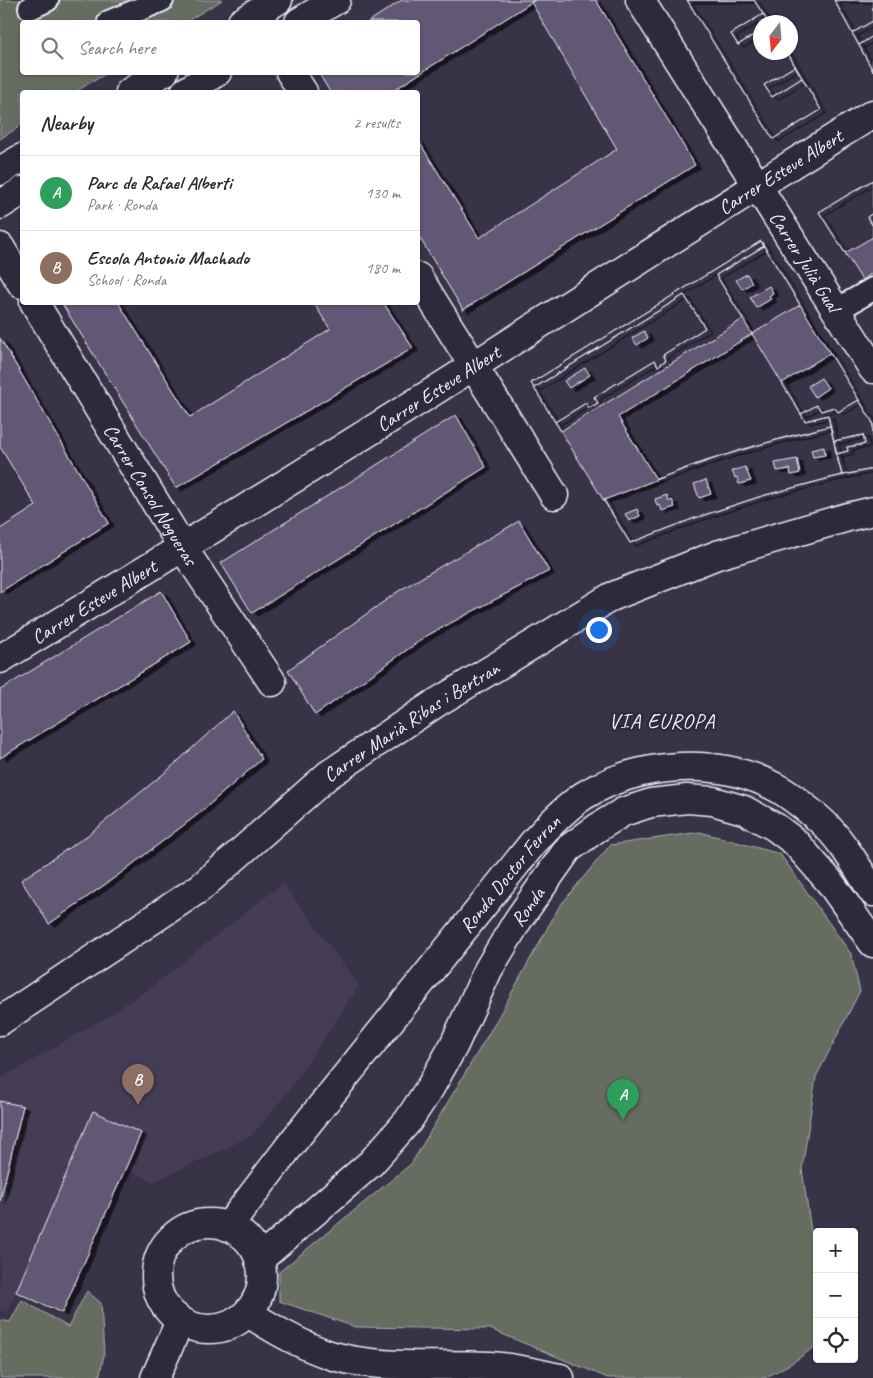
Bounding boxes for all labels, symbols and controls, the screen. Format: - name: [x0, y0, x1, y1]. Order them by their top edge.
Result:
- north arrow: [753, 15, 798, 60]
- search box: [20, 20, 420, 75]
- icon: search: [38, 34, 66, 62]
- text: Search here: [78, 36, 155, 60]
- text: Nearby: [40, 110, 93, 136]
- text: 2 results: [353, 113, 400, 133]
- street label: Carrer Esteve Albert: [714, 122, 849, 220]
- text: Parc de Rafael Alberti: [87, 171, 232, 195]
- text: A: [52, 183, 60, 203]
- text: 130 m: [366, 183, 400, 203]
- text: Park · Ronda: [87, 195, 157, 215]
- street label: Carrer Julià Gual: [764, 207, 847, 319]
- text: Escola Antonio Machado: [87, 246, 249, 270]
- text: B: [52, 258, 60, 278]
- text: 180 m: [366, 258, 400, 278]
- text: School · Ronda: [87, 270, 166, 290]
- street label: Carrer Esteve Albert: [372, 339, 507, 437]
- street label: Carrer Consol Nogueras: [98, 419, 204, 572]
- street label: Carrer Esteve Albert: [27, 553, 163, 650]
- your location: [586, 617, 612, 643]
- street label: Carrer Marià Ribas i Bertran: [319, 655, 505, 788]
- district label: VIA EUROPA: [609, 708, 716, 734]
- street label: Ronda Doctor Ferran: [455, 810, 567, 938]
- street label: Ronda: [506, 883, 550, 931]
- pin: B: [122, 1064, 154, 1105]
- pin: A: [607, 1079, 639, 1120]
- map controls: [813, 1228, 858, 1363]
- button: +: [813, 1228, 858, 1273]
- button: −: [813, 1273, 858, 1318]
- button: locate: [813, 1318, 858, 1363]

